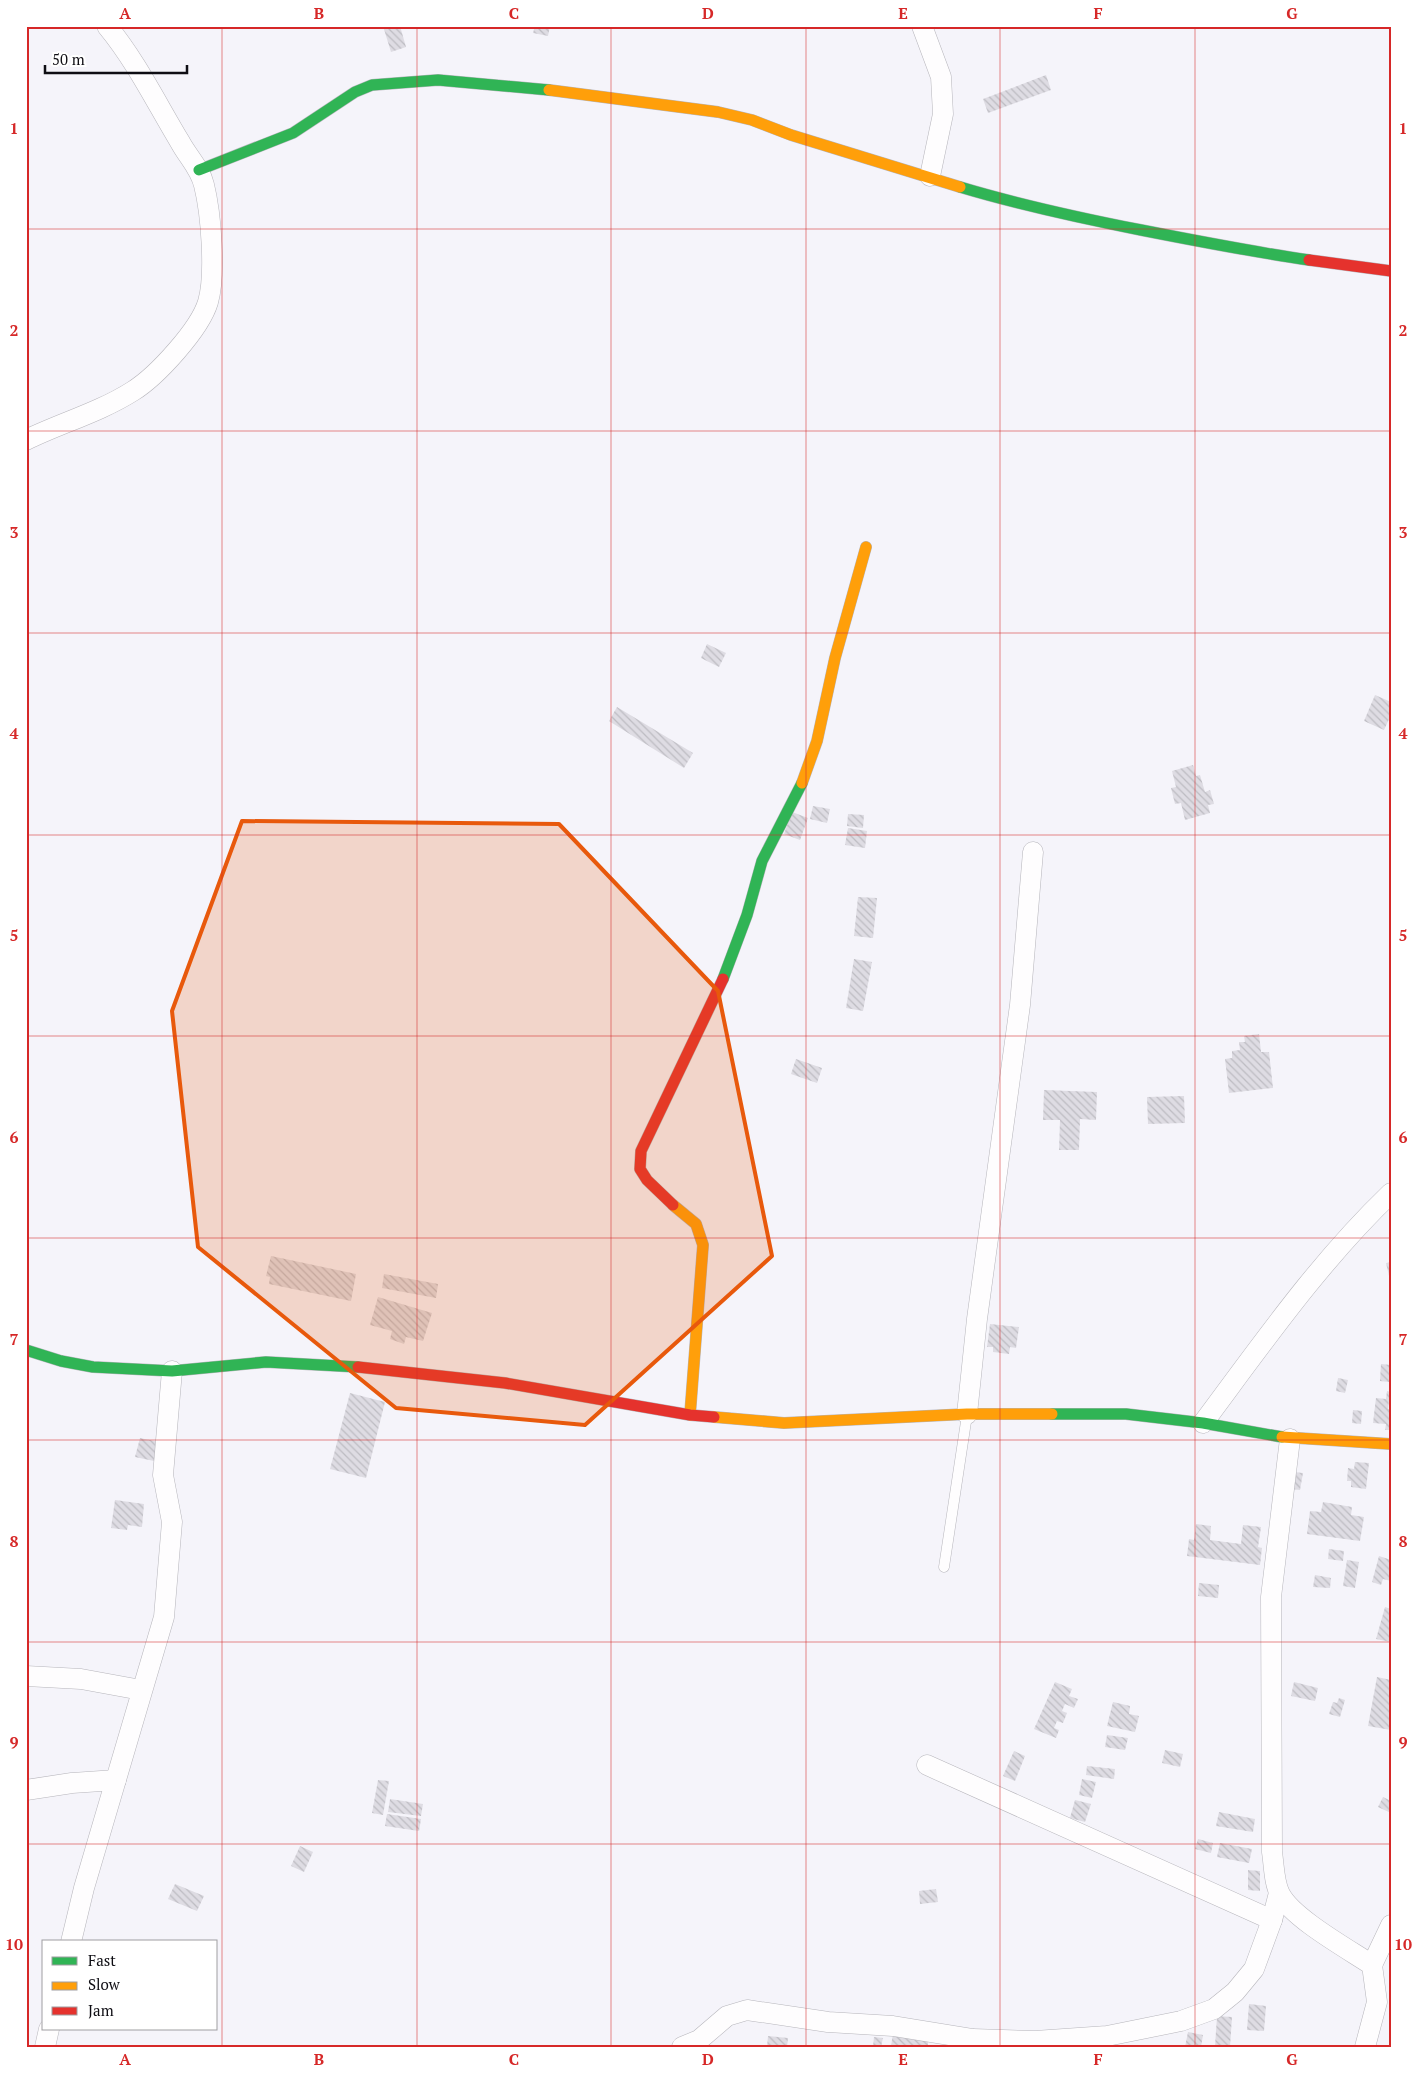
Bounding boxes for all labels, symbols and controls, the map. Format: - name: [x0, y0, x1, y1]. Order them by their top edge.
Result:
- text: A: [119, 2, 131, 24]
- text: B: [314, 2, 324, 24]
- text: C: [509, 2, 519, 24]
- text: D: [702, 2, 714, 24]
- text: E: [898, 2, 908, 24]
- text: F: [1093, 2, 1103, 24]
- text: G: [1286, 2, 1298, 24]
- scale bar: [45, 42, 188, 74]
- text: 50 m: [52, 49, 85, 69]
- text: 1: [9, 117, 19, 139]
- text: 1: [1398, 117, 1408, 139]
- text: 2: [9, 319, 19, 341]
- text: 2: [1398, 319, 1408, 341]
- text: 3: [9, 521, 19, 543]
- text: 3: [1398, 521, 1408, 543]
- text: 4: [9, 722, 19, 744]
- text: 4: [1398, 722, 1408, 744]
- text: 5: [9, 924, 19, 946]
- text: 5: [1398, 924, 1408, 946]
- text: 6: [9, 1126, 19, 1148]
- text: 6: [1398, 1126, 1408, 1148]
- text: 7: [9, 1328, 19, 1350]
- text: 7: [1398, 1328, 1408, 1350]
- text: 8: [9, 1530, 19, 1552]
- text: 8: [1398, 1530, 1408, 1552]
- text: 9: [9, 1731, 19, 1753]
- text: 9: [1398, 1731, 1408, 1753]
- text: 10: [5, 1933, 23, 1955]
- text: 10: [1394, 1933, 1412, 1955]
- legend: [42, 1940, 218, 2030]
- text: Fast: [88, 1950, 116, 1970]
- text: Slow: [88, 1974, 121, 1994]
- text: Jam: [88, 2000, 114, 2020]
- text: A: [119, 2048, 131, 2070]
- text: B: [314, 2048, 324, 2070]
- text: C: [509, 2048, 519, 2070]
- text: D: [702, 2048, 714, 2070]
- text: E: [898, 2048, 908, 2070]
- text: F: [1093, 2048, 1103, 2070]
- text: G: [1286, 2048, 1298, 2070]

